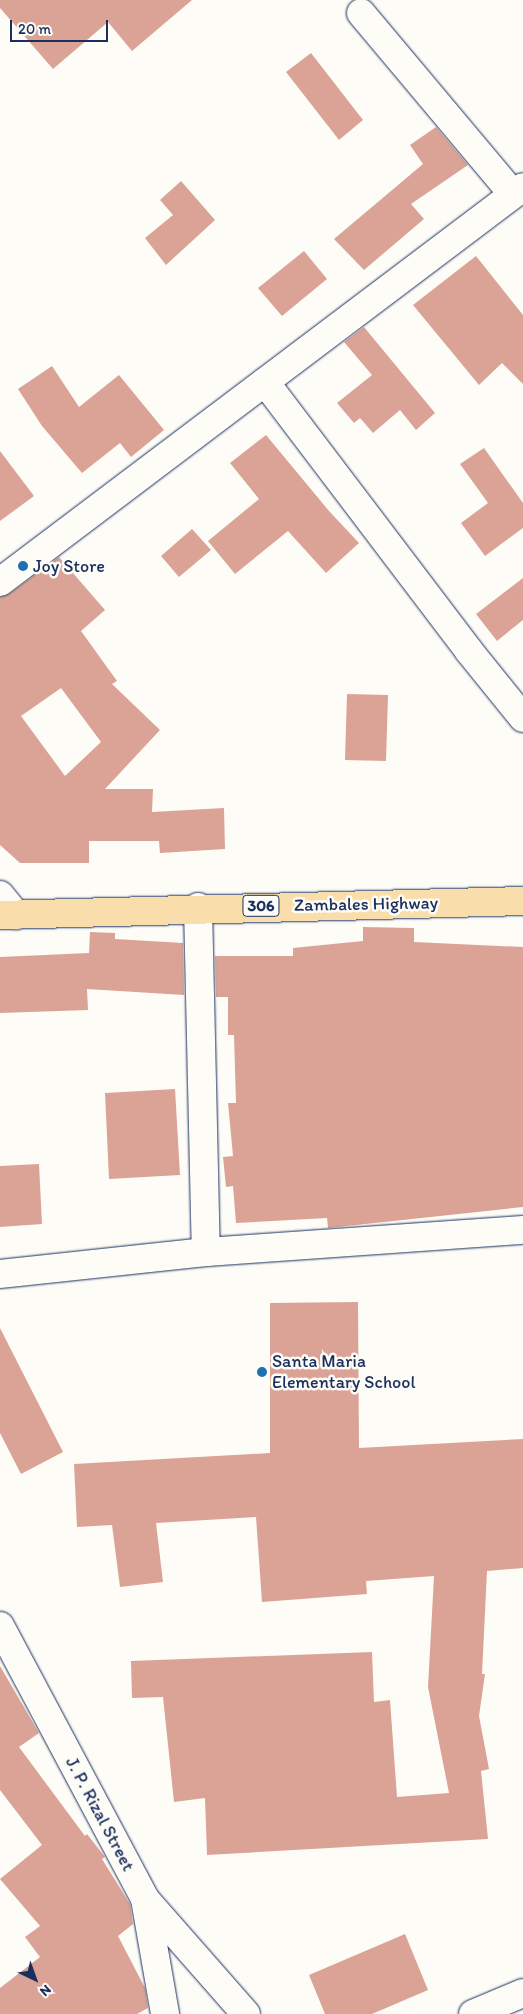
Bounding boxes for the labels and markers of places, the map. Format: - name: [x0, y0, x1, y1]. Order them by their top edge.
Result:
- place label: Joy Store: [33, 555, 105, 577]
- marker: Joy Store: [17, 560, 29, 572]
- place label: Santa Maria Elementary School: [272, 1351, 416, 1394]
- marker: Santa Maria Elementary School: [256, 1366, 268, 1378]

